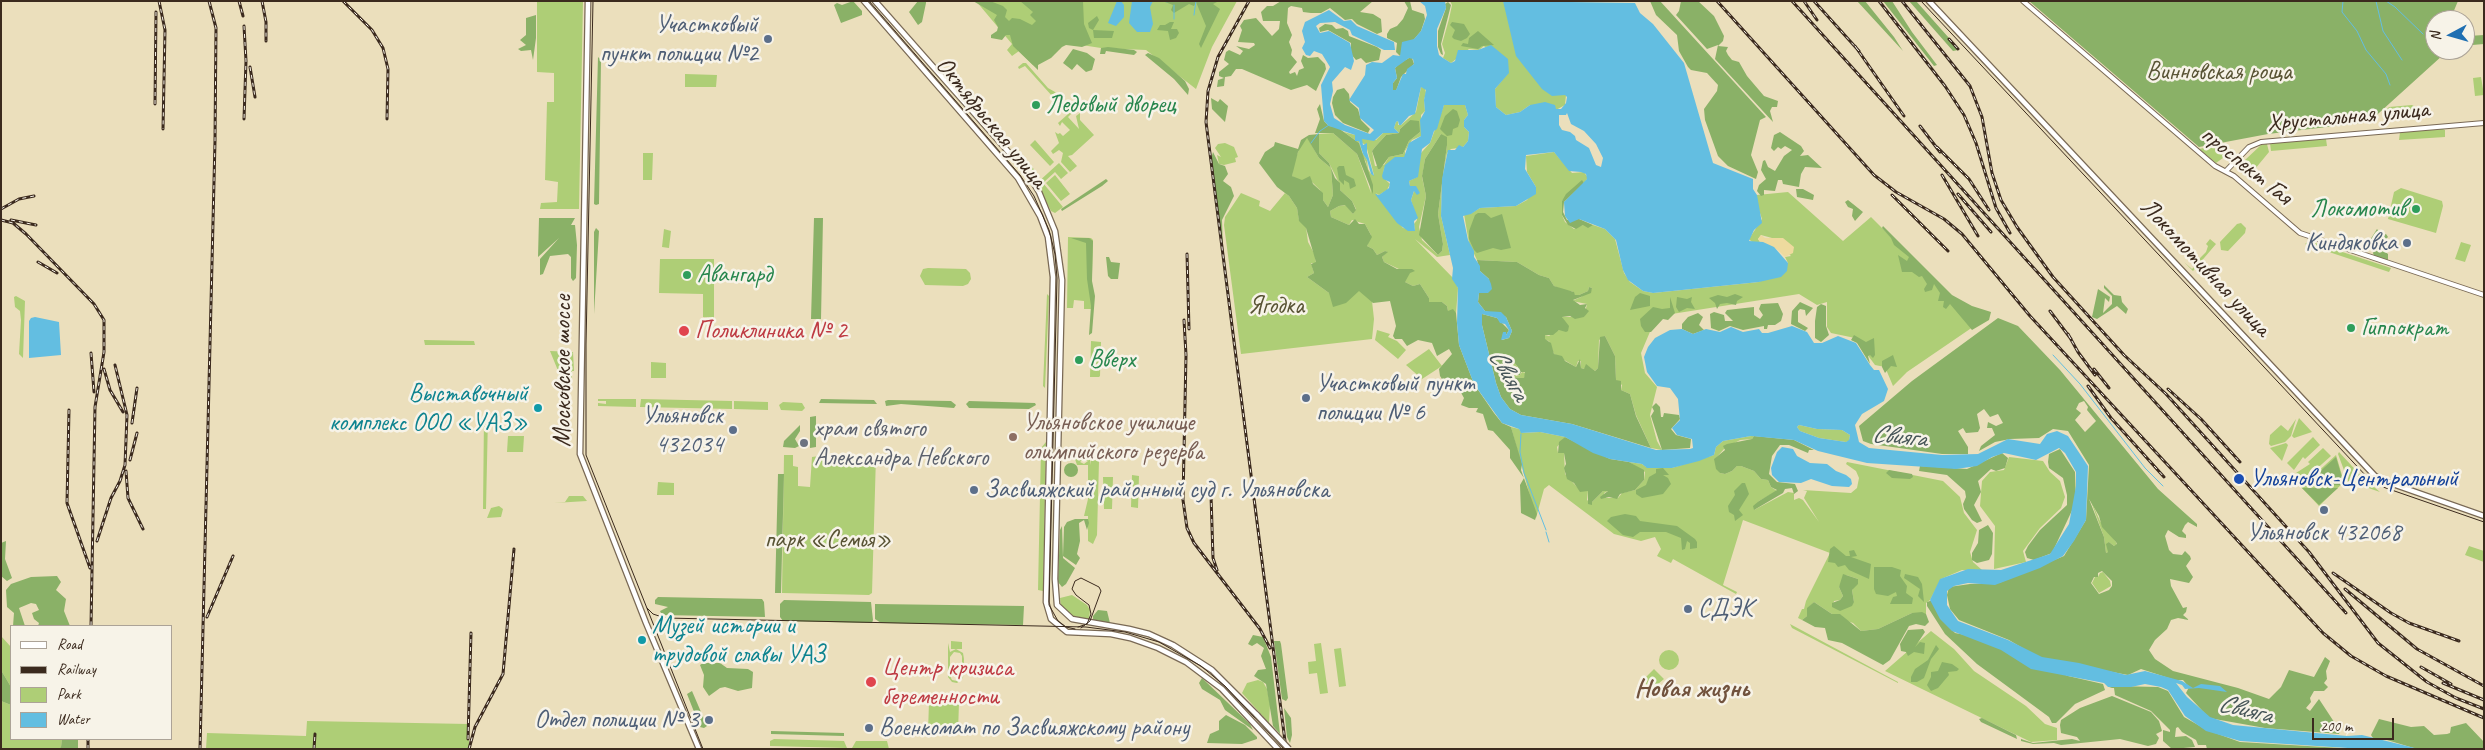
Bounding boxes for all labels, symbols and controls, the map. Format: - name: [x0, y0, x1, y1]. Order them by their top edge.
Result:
- place label: Участковый пункт полиции №2: [600, 10, 758, 69]
- north arrow: [2425, 10, 2475, 60]
- text: N: [2427, 31, 2444, 42]
- marker: Участковый пункт полиции №2: [762, 33, 774, 45]
- street label: Октябрьская улица: [929, 51, 1053, 195]
- park label: Винновская роща: [2146, 57, 2292, 87]
- place label: Ледовый дворец: [1046, 90, 1176, 120]
- street label: Хрустальная улица: [2266, 95, 2430, 139]
- marker: Ледовый дворец: [1030, 99, 1042, 111]
- street label: проспект Гая: [2194, 120, 2298, 212]
- street label: Локомотивная улица: [2133, 193, 2277, 343]
- place label: Локомотив: [2311, 194, 2406, 224]
- marker: Локомотив: [2410, 203, 2422, 215]
- place label: Киндяковка: [2305, 228, 2397, 258]
- marker: Киндяковка: [2401, 237, 2413, 249]
- place label: Авангард: [697, 260, 772, 290]
- marker: Авангард: [681, 269, 693, 281]
- park label: Ягодка: [1248, 291, 1304, 321]
- street label: Московское шоссе: [548, 295, 578, 447]
- place label: Гиппократ: [2361, 313, 2448, 343]
- place label: Поликлиника № 2: [695, 316, 847, 346]
- marker: Гиппократ: [2345, 322, 2357, 334]
- marker: Поликлиника № 2: [677, 324, 691, 338]
- water label: Свияга: [1481, 344, 1535, 406]
- place label: Вверх: [1089, 345, 1135, 375]
- marker: Вверх: [1073, 354, 1085, 366]
- place label: Участковый пункт полиции № 6: [1316, 369, 1474, 428]
- place label: Выставочный комплекс ООО «УАЗ»: [329, 379, 528, 438]
- marker: Участковый пункт полиции № 6: [1300, 392, 1312, 404]
- place label: Ульяновск 432034: [642, 401, 723, 460]
- marker: Выставочный комплекс ООО «УАЗ»: [532, 402, 544, 414]
- place label: Ульяновское училище олимпийского резерва: [1023, 408, 1203, 467]
- place label: храм святого Александра Невского: [814, 414, 988, 473]
- water label: Свияга: [1870, 419, 1928, 455]
- marker: Ульяновск 432034: [727, 424, 739, 436]
- marker: Ульяновское училище олимпийского резерва: [1007, 431, 1019, 443]
- marker: храм святого Александра Невского: [798, 437, 810, 449]
- place label: Ульяновск-Центральный: [2250, 464, 2458, 494]
- marker: Ульяновск-Центральный: [2232, 472, 2246, 486]
- place label: Засвияжский районный суд г. Ульяновска: [984, 475, 1329, 505]
- marker: Засвияжский районный суд г. Ульяновска: [968, 484, 980, 496]
- marker: Ульяновск 432068: [2318, 504, 2330, 516]
- place label: Ульяновск 432068: [2247, 518, 2401, 548]
- park label: парк «Семья»: [765, 525, 891, 555]
- place label: СДЭК: [1698, 594, 1753, 624]
- marker: СДЭК: [1682, 603, 1694, 615]
- place label: Музей истории и трудовой славы УАЗ: [652, 611, 825, 670]
- legend: [10, 625, 172, 740]
- marker: Музей истории и трудовой славы УАЗ: [636, 634, 648, 646]
- text: Road: [57, 635, 82, 654]
- place label: Центр кризиса беременности: [882, 653, 1013, 712]
- text: Railway: [57, 660, 96, 679]
- district label: Новая жизнь: [1635, 673, 1749, 705]
- marker: Центр кризиса беременности: [864, 675, 878, 689]
- text: Park: [57, 685, 81, 704]
- water label: Свияга: [2215, 688, 2275, 732]
- place label: Отдел полиции № 3: [535, 705, 699, 735]
- scale bar: [2315, 708, 2398, 740]
- text: Water: [57, 710, 90, 729]
- place label: Военкомат по Засвияжскому району: [879, 713, 1189, 743]
- marker: Отдел полиции № 3: [703, 714, 715, 726]
- text: 200 m: [2320, 717, 2352, 736]
- marker: Военкомат по Засвияжскому району: [863, 722, 875, 734]

